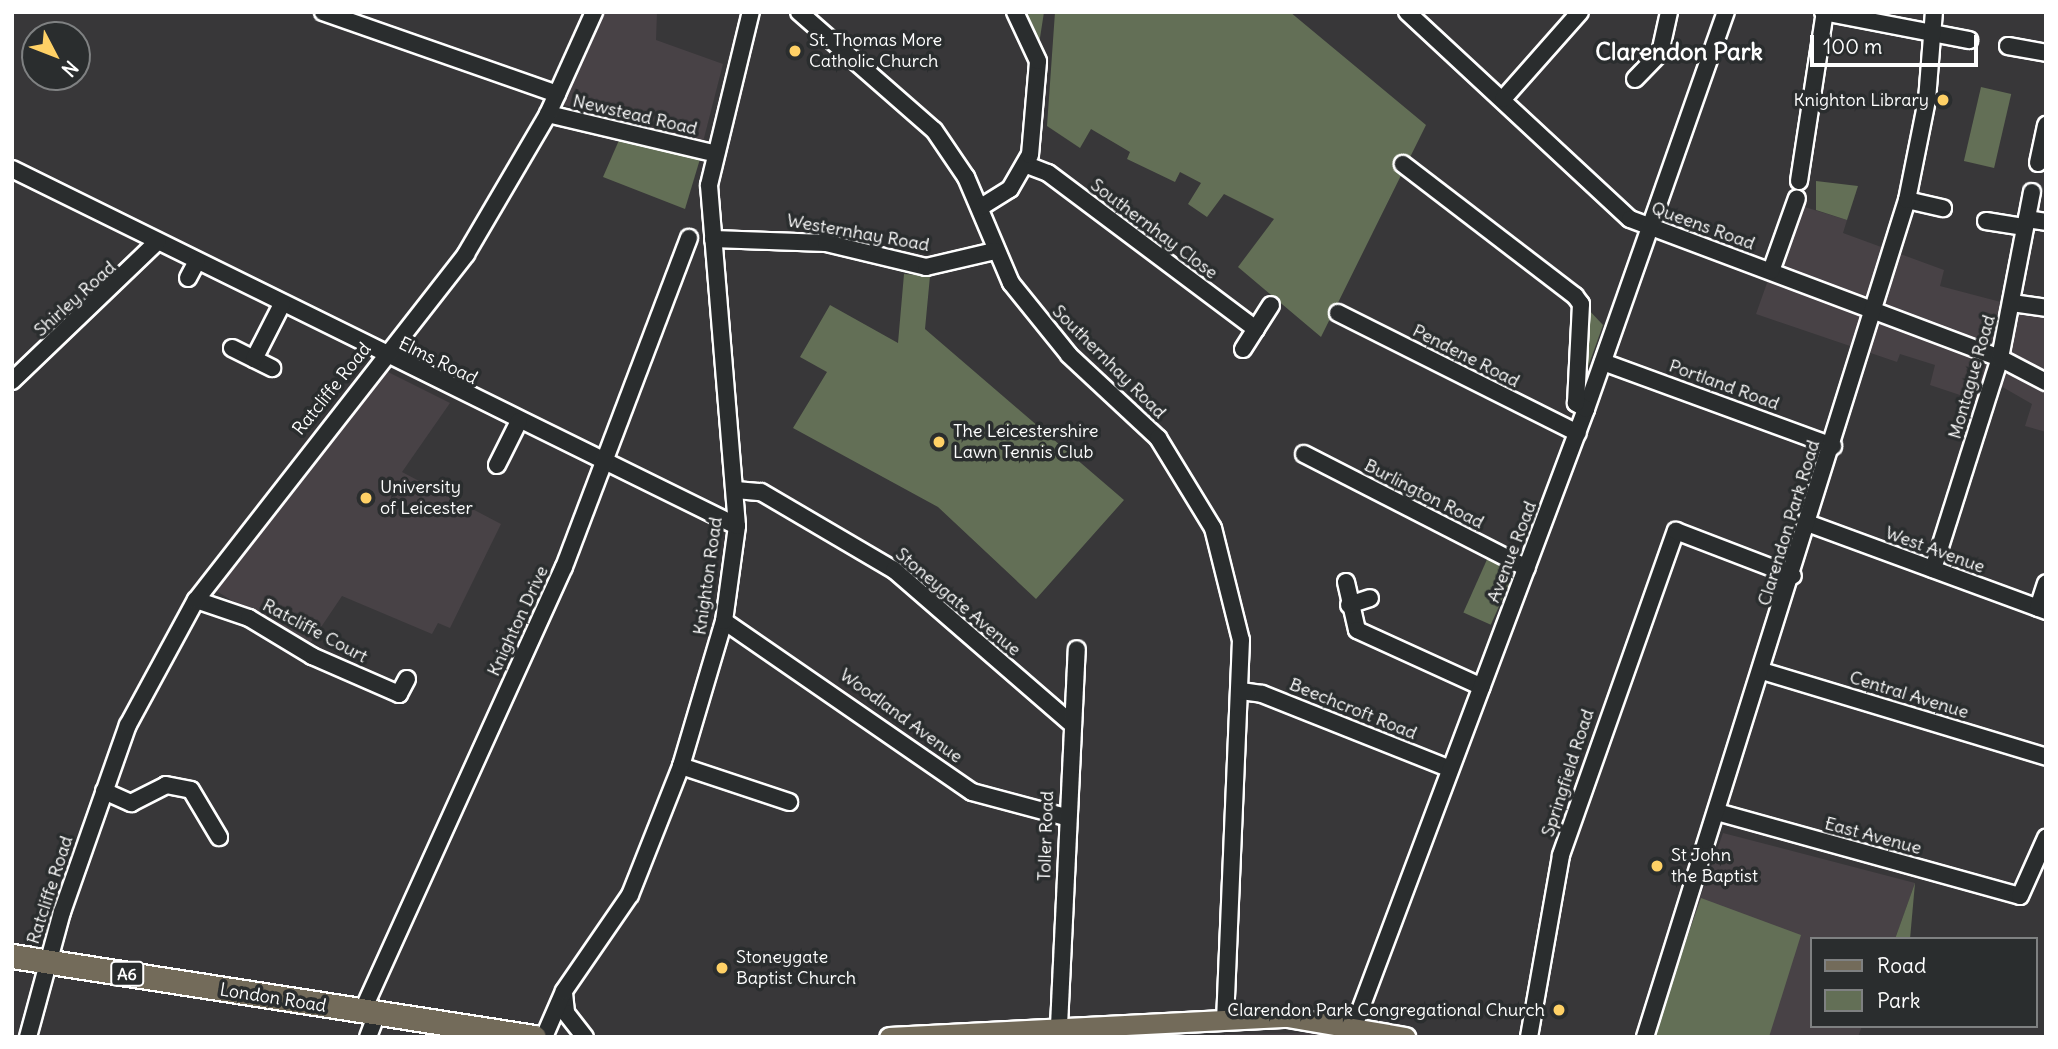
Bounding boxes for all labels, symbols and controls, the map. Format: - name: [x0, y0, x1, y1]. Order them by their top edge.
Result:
- north arrow: [21, 21, 91, 91]
- scale bar: [1813, 21, 1981, 65]
- place label: St. Thomas More Catholic Church: [809, 30, 942, 72]
- text: 100 m: [1823, 33, 1882, 60]
- district label: Clarendon Park: [1595, 38, 1763, 66]
- marker: St. Thomas More Catholic Church: [787, 43, 803, 59]
- text: N: [57, 56, 83, 82]
- place label: Knighton Library: [1794, 89, 1929, 111]
- street label: Newstead Road: [571, 90, 699, 140]
- marker: Knighton Library: [1935, 92, 1951, 108]
- street label: Southernhay Close: [1086, 174, 1222, 284]
- street label: Queens Road: [1648, 197, 1758, 255]
- street label: Westernhay Road: [785, 210, 931, 256]
- street label: Shirley Road: [30, 257, 120, 341]
- street label: Southernhay Road: [1048, 301, 1170, 423]
- street label: Montague Road: [1944, 313, 2000, 441]
- street label: Pendene Road: [1409, 320, 1523, 392]
- street label: Elms Road: [395, 333, 481, 389]
- street label: Ratcliffe Road: [288, 339, 376, 439]
- street label: Portland Road: [1666, 355, 1782, 415]
- place label: The Leicestershire Lawn Tennis Club: [953, 421, 1099, 464]
- marker: The Leicestershire Lawn Tennis Club: [931, 434, 947, 450]
- street label: Clarendon Park Road: [1754, 438, 1824, 608]
- street label: Burlington Road: [1361, 455, 1487, 533]
- place label: University of Leicester: [380, 477, 473, 520]
- marker: University of Leicester: [358, 490, 374, 506]
- street label: Avenue Road: [1483, 498, 1541, 606]
- street label: Knighton Road: [689, 516, 727, 636]
- street label: West Avenue: [1882, 522, 1988, 578]
- street label: Stoneygate Avenue: [891, 543, 1025, 661]
- street label: Knighton Drive: [483, 562, 553, 680]
- street label: Ratcliffe Court: [259, 594, 371, 668]
- street label: Woodland Avenue: [835, 664, 967, 768]
- street label: Central Avenue: [1847, 667, 1971, 723]
- street label: Beechcroft Road: [1286, 674, 1420, 744]
- street label: Springfield Road: [1537, 706, 1599, 840]
- street label: Toller Road: [1034, 791, 1058, 881]
- street label: East Avenue: [1822, 813, 1924, 859]
- street label: Ratcliffe Road: [22, 833, 78, 947]
- place label: St John the Baptist: [1671, 845, 1758, 888]
- marker: St John the Baptist: [1649, 858, 1665, 874]
- legend: [1810, 937, 2037, 1028]
- place label: Stoneygate Baptist Church: [736, 947, 856, 990]
- text: Road: [1877, 952, 1926, 979]
- marker: Stoneygate Baptist Church: [714, 960, 730, 976]
- road number: A6: [110, 962, 144, 986]
- street label: London Road: [218, 979, 328, 1017]
- text: Park: [1877, 987, 1920, 1014]
- place label: Clarendon Park Congregational Church: [1227, 999, 1545, 1021]
- marker: Clarendon Park Congregational Church: [1551, 1002, 1567, 1018]

